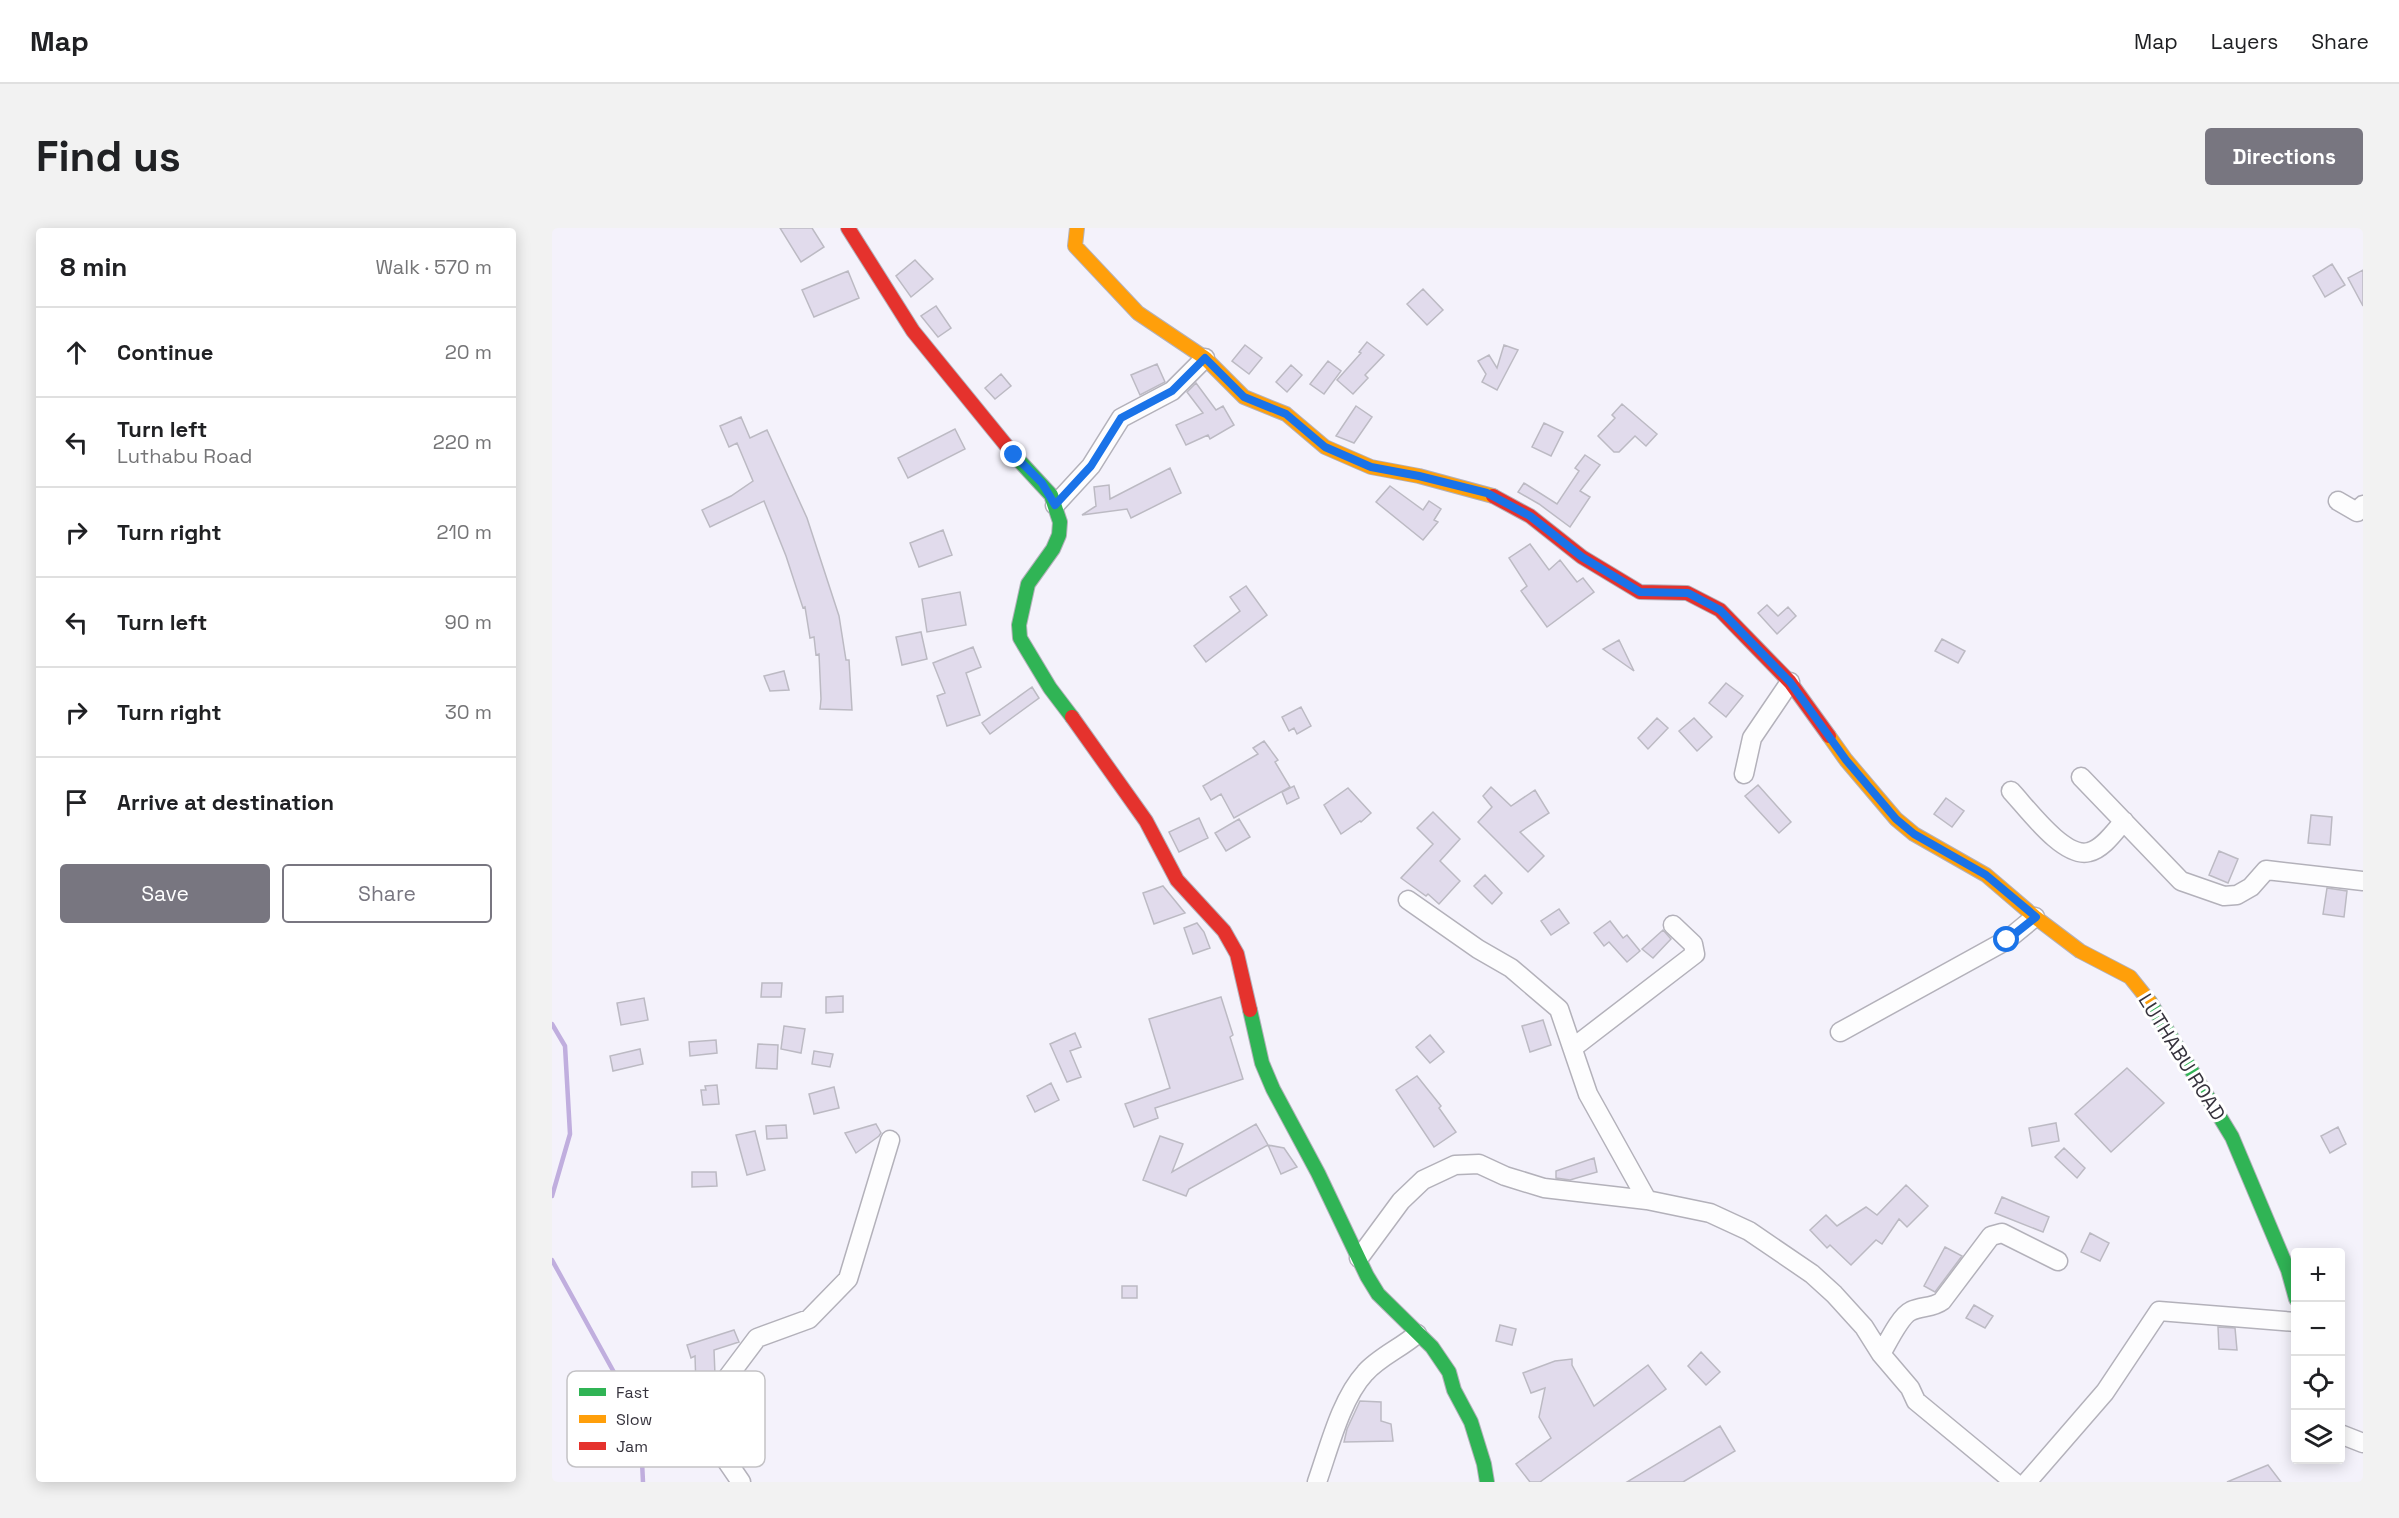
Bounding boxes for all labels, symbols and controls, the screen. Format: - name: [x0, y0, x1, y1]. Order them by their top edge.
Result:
- text: Map: [30, 23, 89, 59]
- text: Map: [2134, 28, 2178, 55]
- text: Layers: [2211, 28, 2278, 55]
- text: Share: [2311, 28, 2369, 55]
- button: Directions: [2205, 128, 2363, 185]
- text: Find us: [36, 130, 181, 183]
- text: 8 min: [60, 250, 127, 284]
- text: Walk · 570 m: [375, 254, 492, 280]
- icon: ahead: [60, 336, 93, 369]
- text: Continue: [117, 338, 213, 366]
- text: 20 m: [445, 339, 492, 365]
- text: Turn left: [117, 415, 207, 443]
- icon: left: [60, 426, 93, 459]
- text: 220 m: [433, 429, 492, 455]
- route end: [1000, 441, 1026, 467]
- text: Luthabu Road: [117, 443, 252, 469]
- icon: right: [60, 516, 93, 549]
- text: Turn right: [117, 518, 222, 546]
- text: 210 m: [436, 519, 492, 545]
- icon: left: [60, 606, 93, 639]
- text: Turn left: [117, 608, 207, 636]
- text: 90 m: [445, 609, 492, 635]
- icon: right: [60, 696, 93, 729]
- text: Turn right: [117, 698, 222, 726]
- text: 30 m: [445, 699, 492, 725]
- icon: arrive: [60, 786, 93, 819]
- text: Arrive at destination: [117, 788, 334, 816]
- button: Save: [60, 864, 270, 923]
- button: Share: [282, 864, 492, 923]
- route start: [1993, 926, 2019, 952]
- street label: LUTHABU ROAD: [2133, 989, 2231, 1125]
- map controls: [2291, 1248, 2345, 1464]
- button: +: [2291, 1248, 2345, 1302]
- button: −: [2291, 1302, 2345, 1356]
- button: locate: [2291, 1356, 2345, 1410]
- legend: [567, 1371, 765, 1467]
- text: Fast: [616, 1382, 649, 1403]
- text: Slow: [616, 1409, 652, 1430]
- button: layers: [2291, 1410, 2345, 1464]
- text: Jam: [616, 1436, 648, 1457]

